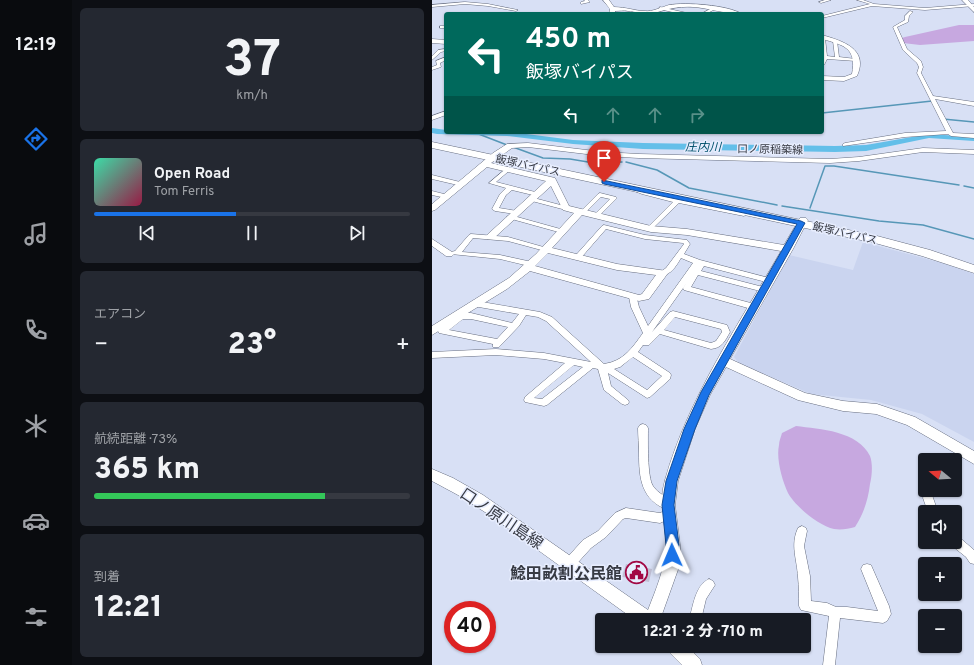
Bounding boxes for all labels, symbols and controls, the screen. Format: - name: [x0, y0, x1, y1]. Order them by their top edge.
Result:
- text: 450 m: [526, 22, 611, 58]
- icon: left: [460, 28, 512, 80]
- text: 37: [223, 29, 281, 95]
- text: 12:19: [16, 34, 56, 57]
- text: 飯塚バイパス: [526, 62, 634, 85]
- text: km/h: [236, 88, 268, 104]
- icon: left: [560, 104, 582, 126]
- icon: ahead: [602, 104, 624, 126]
- icon: ahead: [644, 104, 666, 126]
- icon: right: [686, 104, 708, 126]
- icon: directions: [22, 125, 50, 153]
- water label: 庄内川: [685, 140, 723, 156]
- pin: [587, 141, 621, 182]
- street label: 口ノ原稲築線: [737, 142, 803, 158]
- icon: arrive: [593, 147, 615, 169]
- street label: 飯塚バイパス: [494, 152, 561, 180]
- text: Open Road: [154, 165, 230, 184]
- text: Tom Ferris: [154, 184, 214, 200]
- icon: music: [22, 220, 50, 248]
- street label: 飯塚バイパス: [811, 220, 878, 248]
- icon: previous: [136, 222, 158, 244]
- icon: pause: [241, 222, 263, 244]
- icon: next: [346, 222, 368, 244]
- text: エアコン: [94, 307, 146, 323]
- icon: phone: [22, 316, 50, 344]
- text: 23°: [228, 327, 276, 364]
- text: −: [94, 332, 108, 359]
- text: +: [396, 332, 410, 359]
- icon: climate: [22, 412, 50, 440]
- text: 航続距離 · 73%: [94, 432, 177, 448]
- text: 365 km: [94, 452, 200, 489]
- north arrow: [918, 453, 962, 497]
- map controls: [918, 453, 962, 653]
- street label: 口ノ原川島線: [455, 485, 546, 555]
- button: sound: [918, 505, 962, 549]
- icon: car: [22, 507, 50, 535]
- position arrow: [651, 534, 693, 576]
- button: +: [918, 557, 962, 601]
- public building icon: 鯰田畝割公民館: [624, 560, 650, 586]
- place label: 鯰田畝割公民館: [510, 565, 622, 585]
- text: 到着: [94, 570, 120, 586]
- text: 12:21: [94, 590, 163, 627]
- speed limit sign: 40: [444, 601, 496, 653]
- icon: filters: [22, 603, 50, 631]
- button: −: [918, 609, 962, 653]
- text: 12:21 · 2 分 · 710 m: [643, 623, 763, 642]

